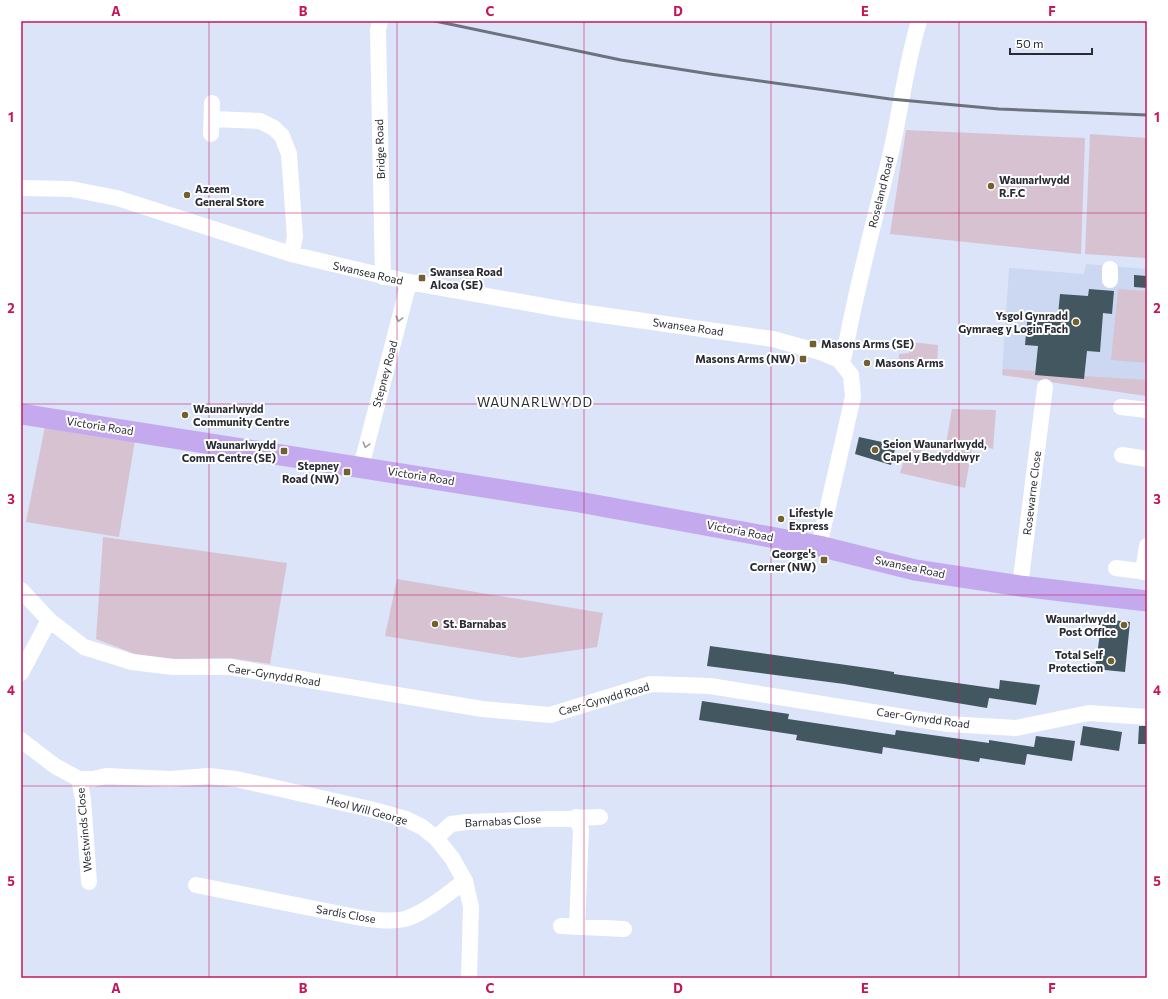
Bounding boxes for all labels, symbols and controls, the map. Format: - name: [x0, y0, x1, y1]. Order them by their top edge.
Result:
- text: A: [111, 3, 121, 19]
- text: B: [299, 3, 308, 19]
- text: C: [486, 3, 495, 19]
- text: D: [673, 3, 683, 19]
- text: E: [861, 3, 869, 19]
- text: F: [1048, 3, 1056, 19]
- scale bar: [1010, 30, 1092, 56]
- text: 50 m: [1016, 36, 1044, 50]
- text: 1: [8, 109, 14, 125]
- text: 1: [1154, 109, 1160, 125]
- street label: Bridge Road: [372, 119, 387, 179]
- street label: Roseland Road: [865, 155, 896, 229]
- place label: Waunarlwydd R.F.C: [999, 173, 1070, 199]
- marker: Waunarlwydd R.F.C: [986, 181, 996, 191]
- place label: Azeem General Store: [195, 182, 264, 208]
- marker: Azeem General Store: [182, 190, 192, 200]
- street label: Swansea Road: [332, 258, 404, 287]
- place label: Swansea Road Alcoa (SE): [430, 265, 502, 291]
- marker: Swansea Road Alcoa (SE): [417, 273, 427, 283]
- text: 2: [7, 300, 15, 316]
- text: 2: [1153, 300, 1161, 316]
- place label: Ysgol Gynradd Gymraeg y Login Fach: [958, 309, 1068, 335]
- street label: Swansea Road: [652, 315, 724, 338]
- one-way arrow: [395, 316, 404, 323]
- marker: Ysgol Gynradd Gymraeg y Login Fach: [1071, 317, 1081, 327]
- place label: Masons Arms (SE): [821, 337, 915, 350]
- street label: Stepney Road: [369, 339, 400, 409]
- marker: Masons Arms (SE): [808, 339, 818, 349]
- place label: Masons Arms (NW): [695, 352, 795, 365]
- marker: Masons Arms (NW): [798, 354, 808, 364]
- place label: Masons Arms: [875, 356, 944, 369]
- marker: Masons Arms: [862, 358, 872, 368]
- district label: WAUNARLWYDD: [477, 394, 593, 410]
- place label: Waunarlwydd Community Centre: [193, 402, 289, 428]
- marker: Waunarlwydd Community Centre: [180, 410, 190, 420]
- street label: Victoria Road: [66, 414, 134, 437]
- place label: Seion Waunarlwydd, Capel y Bedyddwyr: [883, 437, 987, 463]
- place label: Waunarlwydd Comm Centre (SE): [182, 438, 276, 464]
- one-way arrow: [362, 441, 371, 448]
- marker: Seion Waunarlwydd, Capel y Bedyddwyr: [870, 445, 880, 455]
- marker: Waunarlwydd Comm Centre (SE): [279, 446, 289, 456]
- street label: Rosewarne Close: [1020, 450, 1043, 536]
- place label: Stepney Road (NW): [282, 459, 339, 485]
- street label: Victoria Road: [387, 464, 455, 487]
- marker: Stepney Road (NW): [342, 467, 352, 477]
- text: 3: [7, 491, 15, 507]
- text: 3: [1153, 491, 1161, 507]
- place label: Lifestyle Express: [789, 506, 833, 532]
- marker: Lifestyle Express: [776, 514, 786, 524]
- street label: Victoria Road: [706, 518, 775, 543]
- place label: George's Corner (NW): [750, 547, 816, 573]
- street label: Swansea Road: [874, 553, 946, 580]
- marker: George's Corner (NW): [819, 555, 829, 565]
- place label: Waunarlwydd Post Office: [1045, 612, 1116, 638]
- place label: St. Barnabas: [443, 617, 506, 630]
- marker: St. Barnabas: [430, 619, 440, 629]
- marker: Waunarlwydd Post Office: [1119, 620, 1129, 630]
- place label: Total Self Protection: [1049, 648, 1103, 674]
- marker: Total Self Protection: [1106, 656, 1116, 666]
- street label: Caer-Gynydd Road: [227, 661, 321, 688]
- street label: Caer-Gynydd Road: [557, 679, 651, 718]
- text: 4: [7, 682, 15, 698]
- text: 4: [1153, 682, 1161, 698]
- street label: Caer-Gynydd Road: [876, 705, 970, 730]
- street label: Westwinds Close: [73, 787, 94, 873]
- street label: Heol Will George: [325, 792, 409, 827]
- street label: Barnabas Close: [465, 812, 542, 829]
- text: 5: [7, 873, 15, 889]
- text: 5: [1153, 873, 1161, 889]
- street label: Sardis Close: [315, 902, 377, 925]
- text: A: [111, 980, 121, 996]
- text: B: [299, 980, 308, 996]
- text: C: [486, 980, 495, 996]
- text: D: [673, 980, 683, 996]
- text: E: [861, 980, 869, 996]
- text: F: [1048, 980, 1056, 996]

